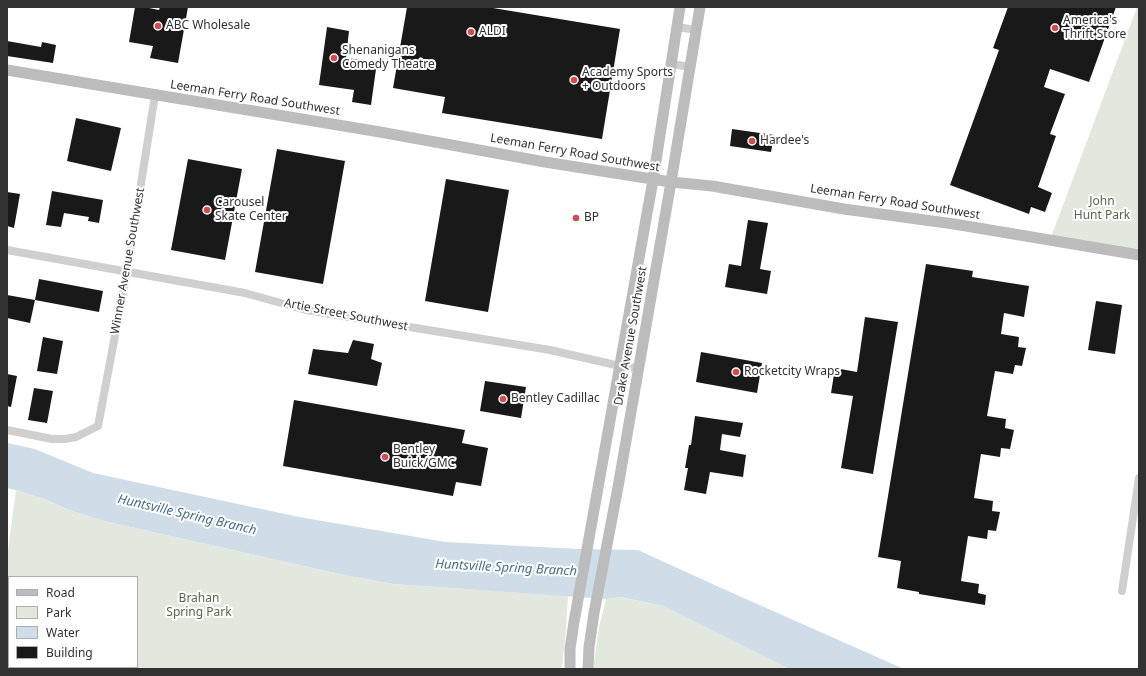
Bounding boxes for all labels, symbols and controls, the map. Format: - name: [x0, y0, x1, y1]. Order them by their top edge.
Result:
- place label: America's Thrift Store: [1063, 14, 1126, 42]
- place label: ABC Wholesale: [166, 19, 250, 33]
- marker: ABC Wholesale: [153, 21, 163, 31]
- marker: America's Thrift Store: [1050, 23, 1060, 33]
- place label: ALDI: [479, 25, 506, 39]
- marker: ALDI: [466, 27, 476, 37]
- place label: Shenanigans Comedy Theatre: [342, 44, 435, 72]
- marker: Shenanigans Comedy Theatre: [329, 53, 339, 63]
- place label: Academy Sports + Outdoors: [582, 66, 673, 94]
- marker: Academy Sports + Outdoors: [569, 75, 579, 85]
- street label: Leeman Ferry Road Southwest: [169, 77, 341, 119]
- street label: Leeman Ferry Road Southwest: [489, 131, 661, 175]
- place label: Hardee's: [760, 134, 809, 148]
- marker: Hardee's: [747, 136, 757, 146]
- street label: Leeman Ferry Road Southwest: [809, 181, 981, 223]
- street label: Winner Avenue Southwest: [108, 187, 148, 335]
- park label: John Hunt Park: [1074, 195, 1130, 223]
- place label: Carousel Skate Center: [215, 196, 287, 224]
- marker: Carousel Skate Center: [202, 205, 212, 215]
- place label: BP: [584, 211, 599, 225]
- marker: BP: [571, 213, 581, 223]
- street label: Drake Avenue Southwest: [612, 265, 650, 407]
- street label: Artie Street Southwest: [283, 296, 409, 334]
- place label: Rocketcity Wraps: [744, 365, 840, 379]
- marker: Rocketcity Wraps: [731, 367, 741, 377]
- place label: Bentley Cadillac: [511, 392, 600, 406]
- marker: Bentley Cadillac: [498, 394, 508, 404]
- place label: Bentley Buick/GMC: [393, 443, 455, 471]
- marker: Bentley Buick/GMC: [380, 452, 390, 462]
- water label: Huntsville Spring Branch: [116, 491, 258, 539]
- water label: Huntsville Spring Branch: [435, 556, 577, 580]
- legend: [8, 576, 138, 668]
- text: Road: [46, 584, 75, 601]
- park label: Brahan Spring Park: [166, 592, 232, 620]
- text: Park: [46, 604, 71, 621]
- text: Water: [46, 624, 80, 641]
- text: Building: [46, 644, 93, 661]

